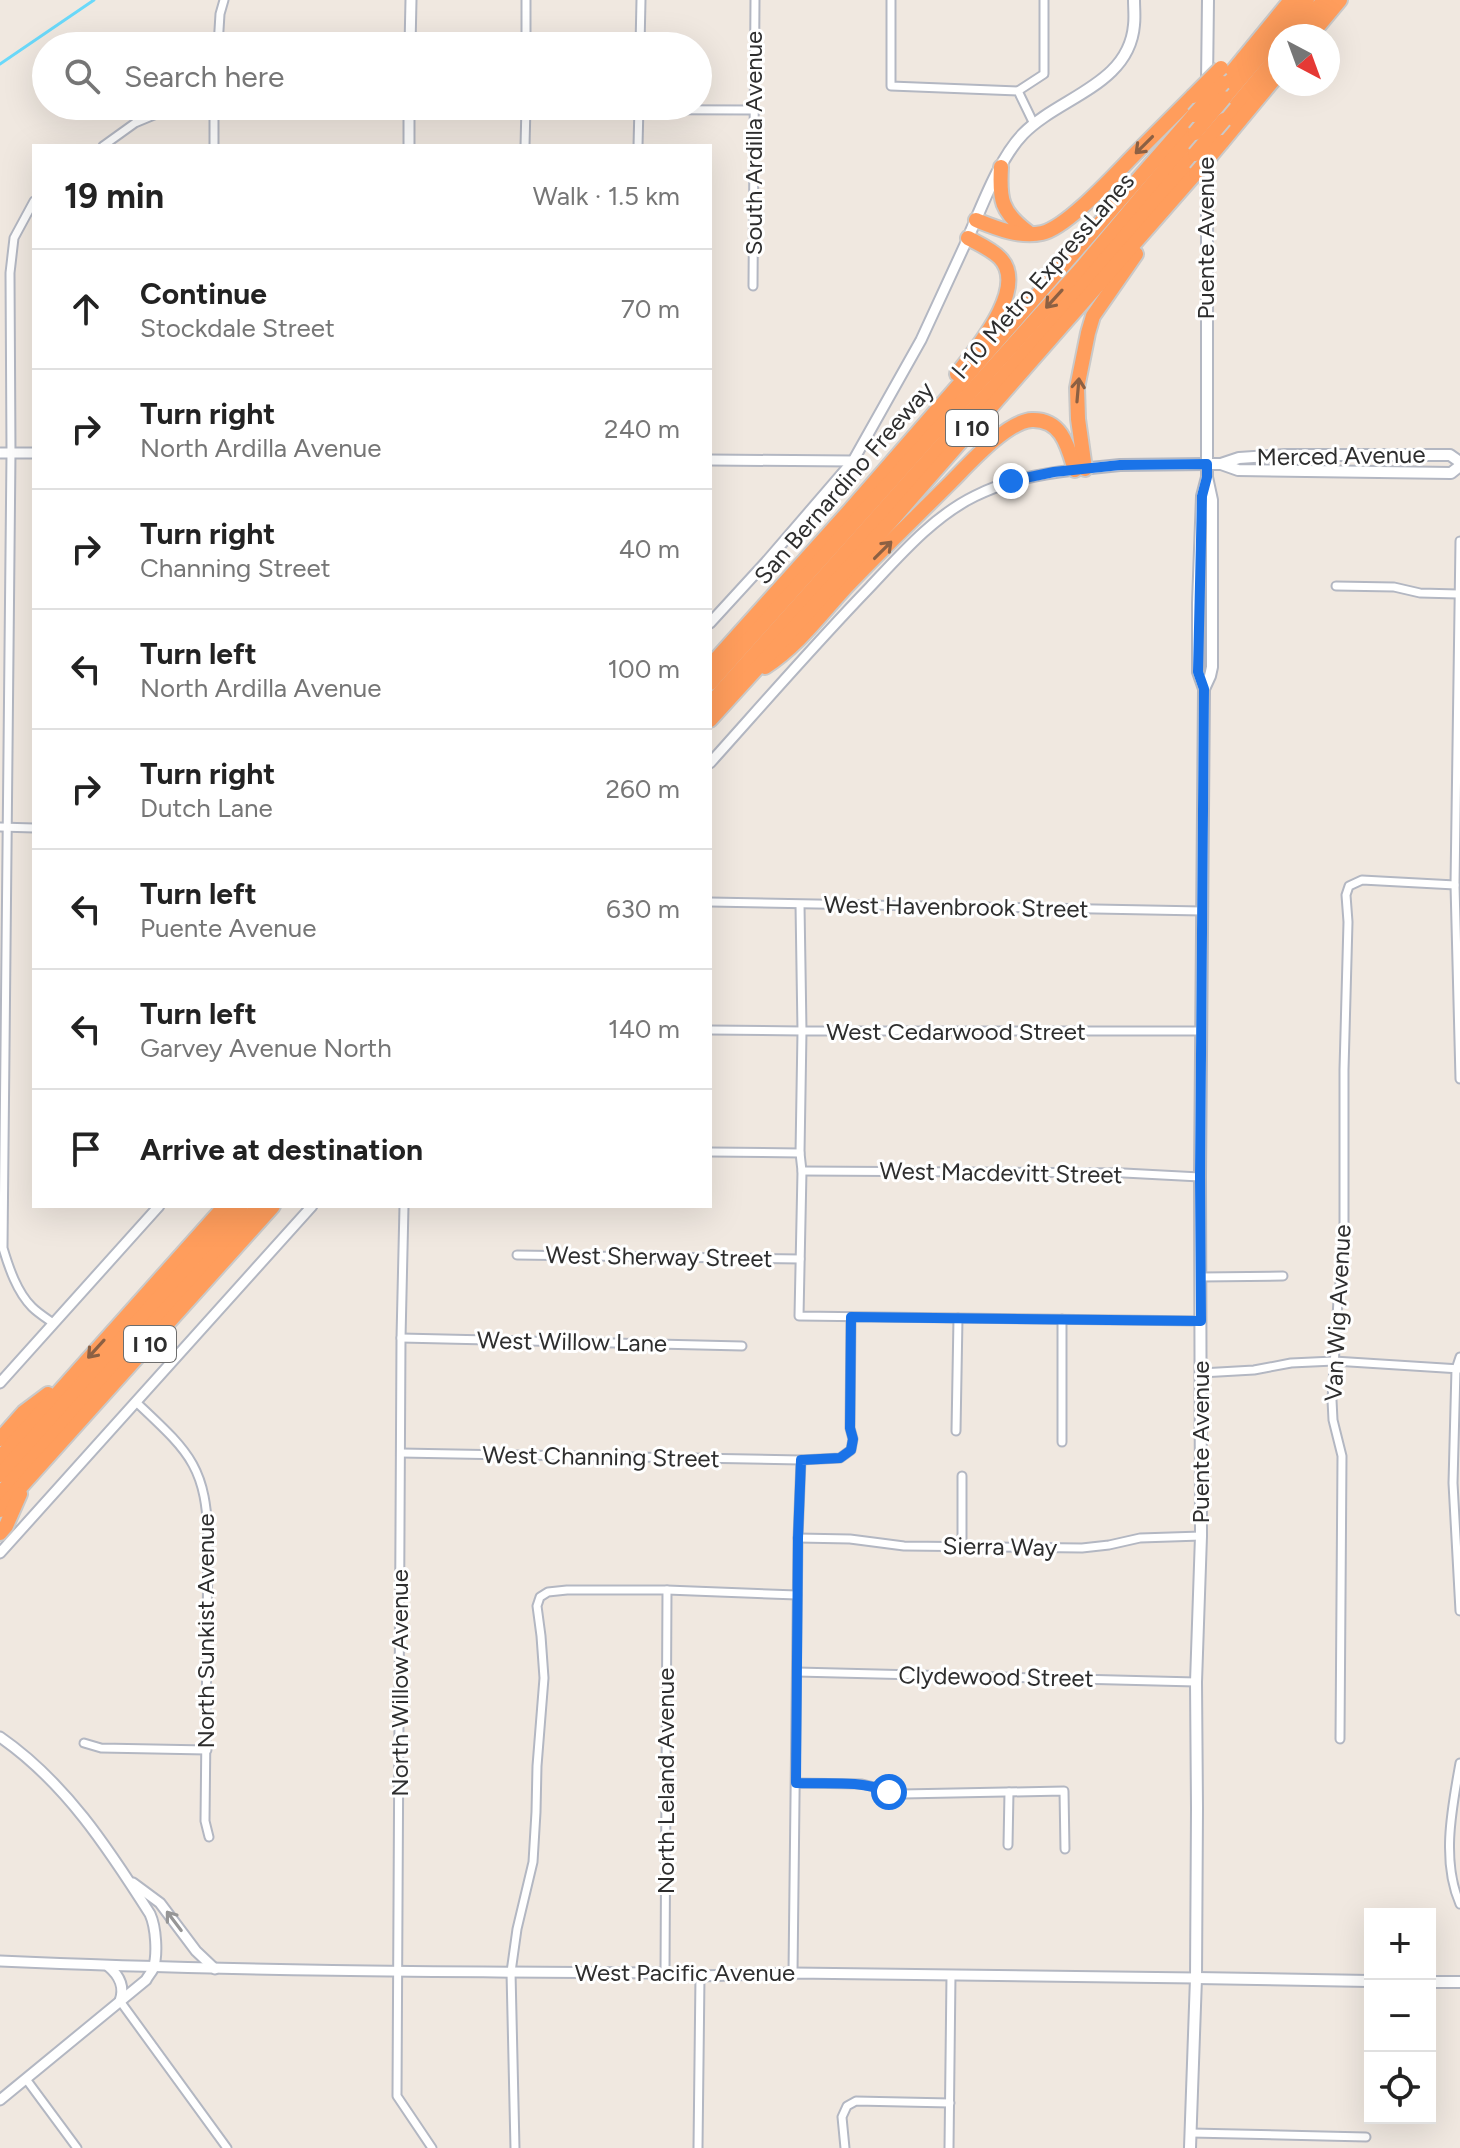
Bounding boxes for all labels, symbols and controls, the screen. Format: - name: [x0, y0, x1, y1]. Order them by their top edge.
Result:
- north arrow: [1268, 24, 1340, 96]
- street label: South Ardilla Avenue: [739, 31, 768, 255]
- search box: [32, 32, 712, 120]
- icon: search: [60, 54, 104, 98]
- text: Search here: [124, 58, 284, 95]
- one-way arrow: [1135, 135, 1154, 154]
- street label: Puente Avenue: [1191, 157, 1220, 319]
- street label: I-10 Metro ExpressLanes: [945, 167, 1140, 385]
- text: 19 min: [64, 176, 164, 217]
- text: Walk · 1.5 km: [533, 180, 680, 212]
- text: Continue: [140, 275, 267, 312]
- icon: ahead: [64, 287, 108, 331]
- one-way arrow: [1044, 289, 1063, 309]
- text: 70 m: [621, 293, 680, 325]
- text: Stockdale Street: [140, 312, 335, 344]
- street label: San Bernardino Freeway: [748, 375, 940, 590]
- one-way arrow: [1071, 377, 1086, 404]
- text: Turn right: [140, 395, 275, 432]
- icon: right: [64, 407, 108, 451]
- road number: I 10: [946, 410, 998, 446]
- text: 240 m: [604, 413, 680, 445]
- text: North Ardilla Avenue: [140, 432, 381, 464]
- street label: Merced Avenue: [1256, 440, 1426, 471]
- route end: [993, 463, 1029, 499]
- text: Turn right: [140, 515, 275, 552]
- icon: right: [64, 527, 108, 571]
- text: 40 m: [619, 533, 680, 565]
- one-way arrow: [873, 541, 892, 560]
- text: Channing Street: [140, 552, 331, 584]
- text: Turn left: [140, 635, 257, 672]
- icon: left: [64, 647, 108, 691]
- text: 100 m: [607, 653, 680, 685]
- text: North Ardilla Avenue: [140, 672, 381, 704]
- text: Turn right: [140, 755, 275, 792]
- icon: right: [64, 767, 108, 811]
- text: 260 m: [606, 773, 680, 805]
- text: Dutch Lane: [140, 792, 273, 824]
- text: Turn left: [140, 875, 257, 912]
- icon: left: [64, 887, 108, 931]
- street label: West Havenbrook Street: [823, 890, 1089, 923]
- text: 630 m: [606, 893, 680, 925]
- text: Puente Avenue: [140, 912, 316, 944]
- text: Turn left: [140, 995, 257, 1032]
- icon: left: [64, 1007, 108, 1051]
- text: 140 m: [608, 1013, 680, 1045]
- street label: West Cedarwood Street: [826, 1017, 1086, 1046]
- text: Garvey Avenue North: [140, 1032, 392, 1064]
- icon: arrive: [64, 1127, 108, 1171]
- text: Arrive at destination: [140, 1131, 423, 1168]
- street label: West Macdevitt Street: [879, 1156, 1123, 1189]
- street label: Van Wig Avenue: [1318, 1224, 1357, 1402]
- street label: West Sherway Street: [545, 1240, 773, 1273]
- street label: West Willow Lane: [477, 1325, 667, 1358]
- road number: I 10: [124, 1326, 176, 1362]
- one-way arrow: [88, 1339, 106, 1359]
- street label: Puente Avenue: [1186, 1361, 1215, 1523]
- street label: West Channing Street: [482, 1440, 720, 1473]
- street label: North Sunkist Avenue: [191, 1513, 220, 1749]
- street label: Sierra Way: [942, 1531, 1058, 1562]
- street label: North Willow Avenue: [385, 1569, 414, 1797]
- street label: Clydewood Street: [898, 1660, 1094, 1693]
- street label: North Leland Avenue: [651, 1668, 680, 1894]
- route start: [871, 1774, 907, 1810]
- map controls: [1364, 1908, 1436, 2124]
- button: +: [1364, 1908, 1436, 1980]
- one-way arrow: [166, 1910, 182, 1932]
- street label: West Pacific Avenue: [575, 1958, 795, 1987]
- button: −: [1364, 1980, 1436, 2052]
- button: locate: [1364, 2052, 1436, 2124]

